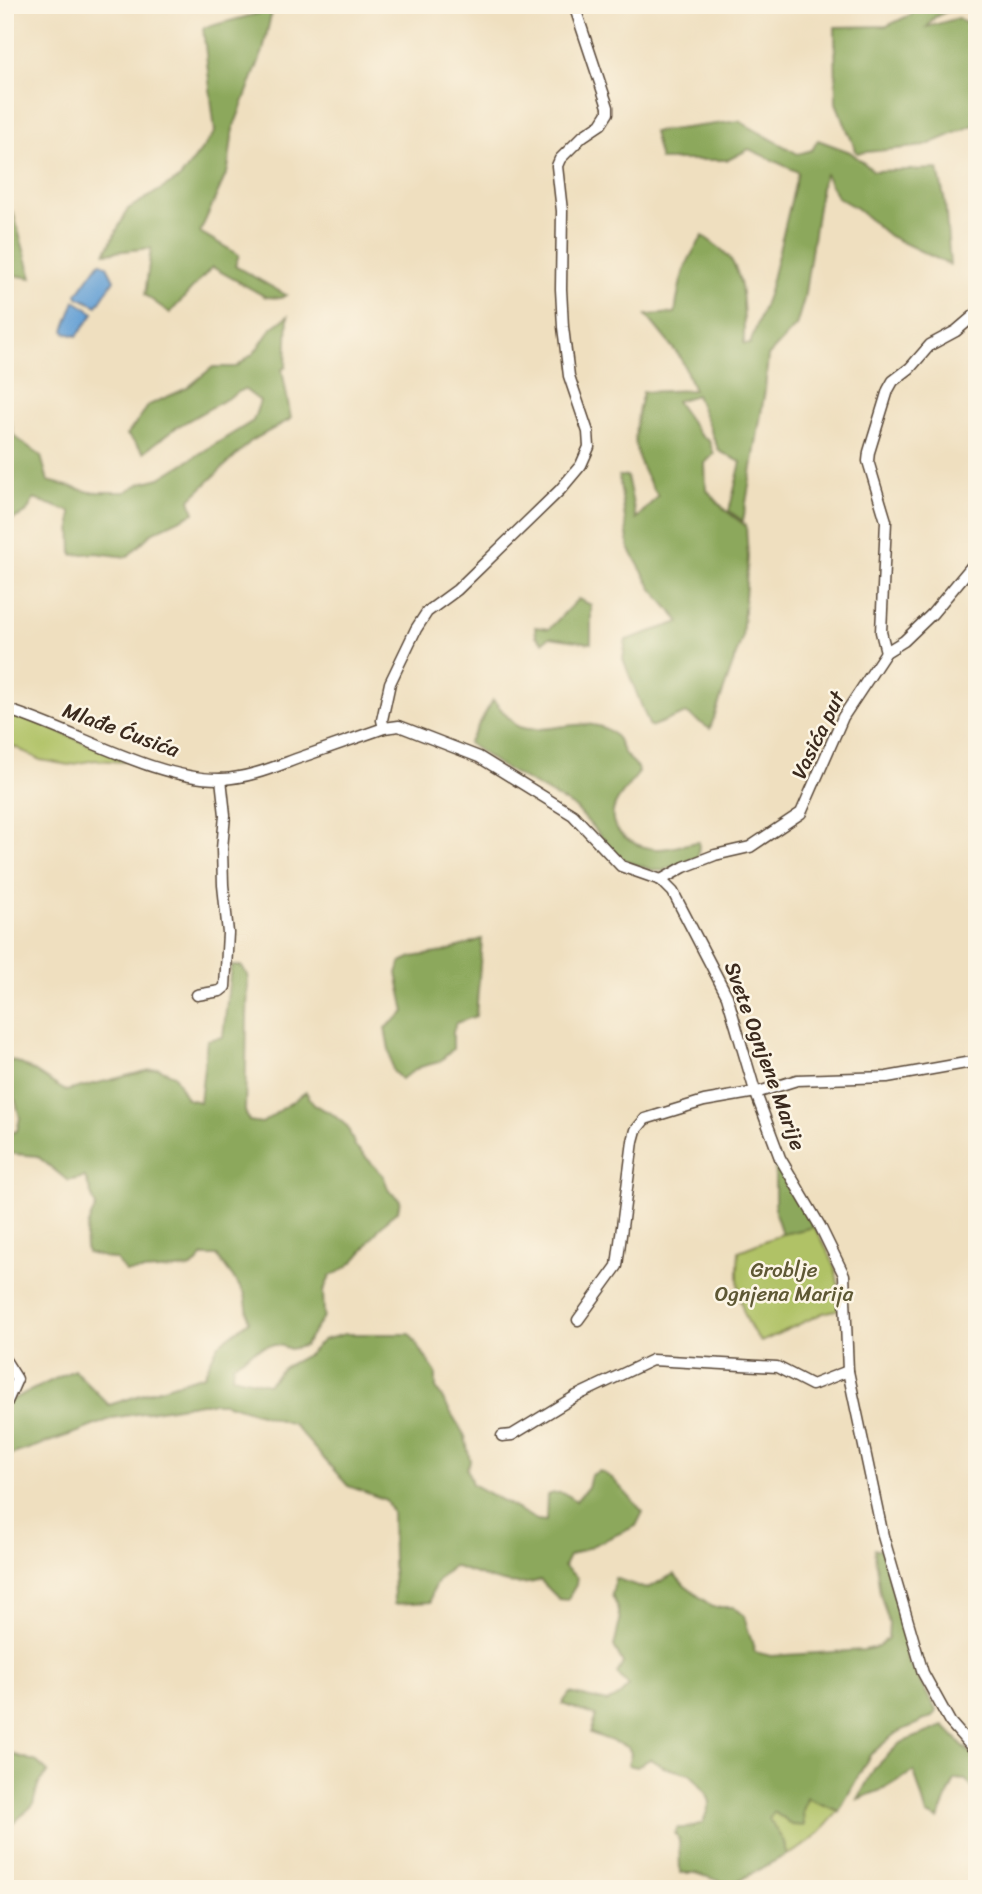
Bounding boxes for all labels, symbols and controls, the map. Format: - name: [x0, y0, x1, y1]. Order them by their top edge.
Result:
- street label: Vasića put: [780, 683, 856, 786]
- street label: Mlađe Ćusića: [57, 691, 185, 769]
- street label: Svete Ognjene Marije: [713, 956, 817, 1156]
- park label: Groblje Ognjena Marija: [715, 1251, 854, 1313]

